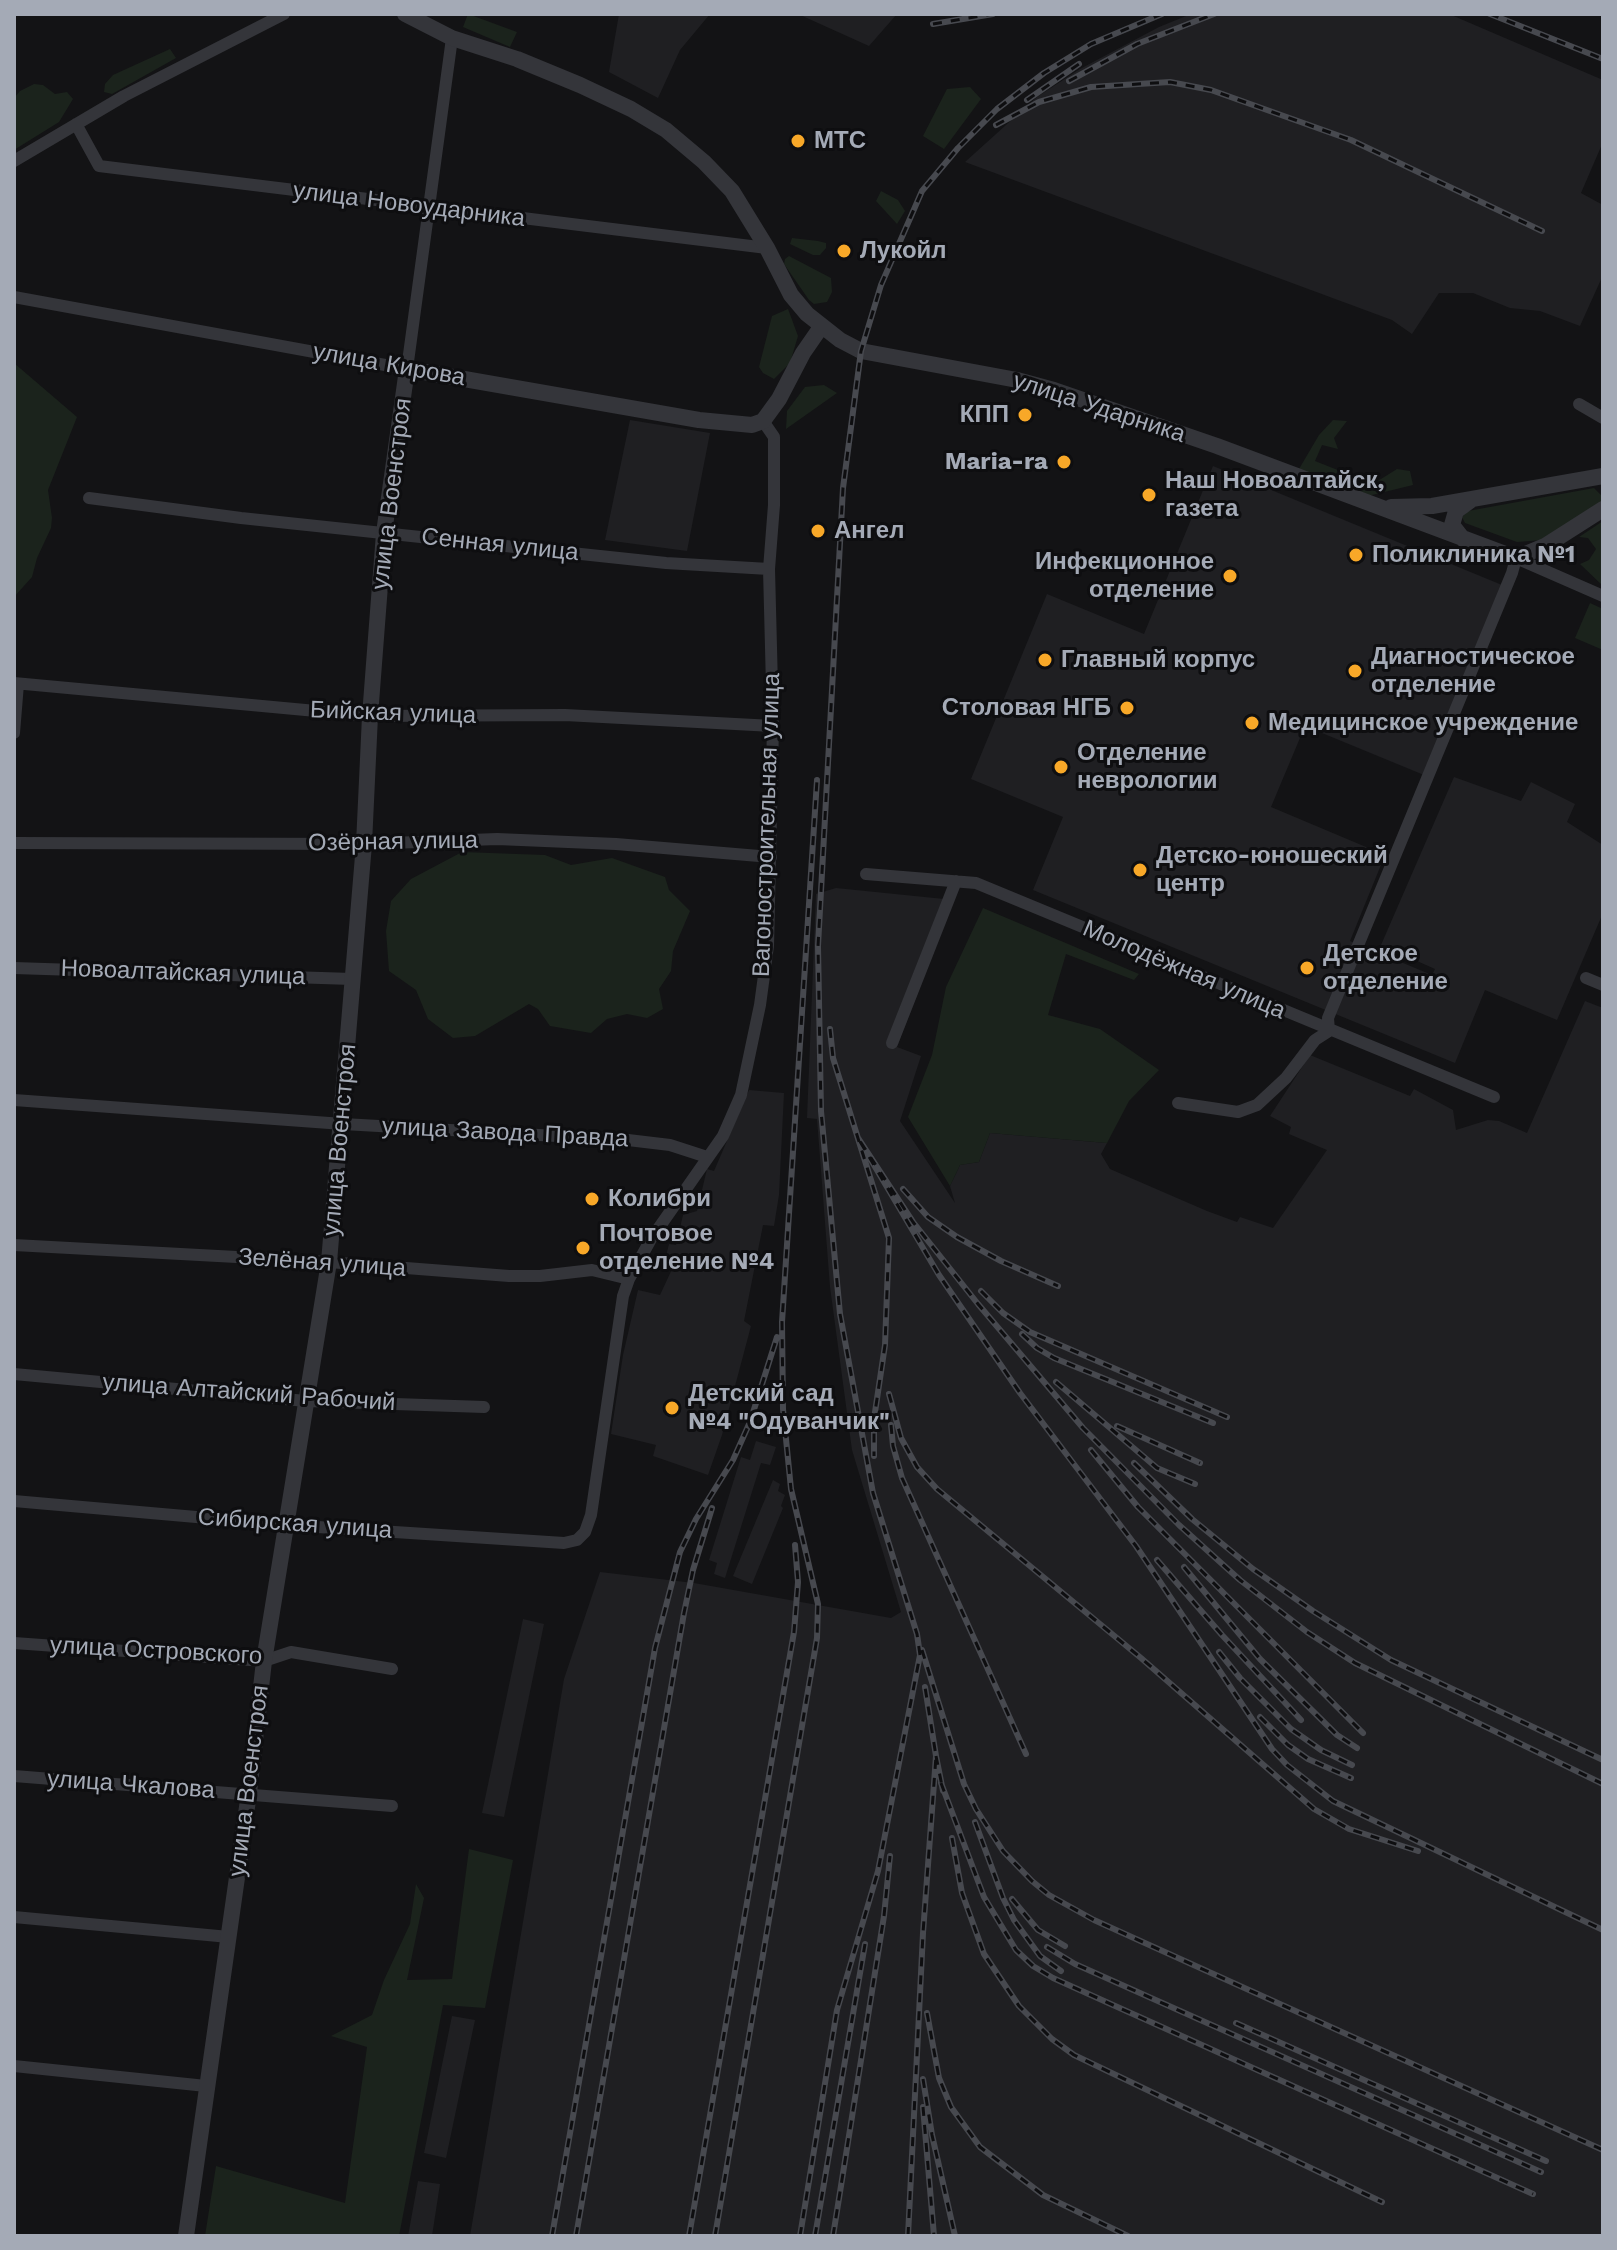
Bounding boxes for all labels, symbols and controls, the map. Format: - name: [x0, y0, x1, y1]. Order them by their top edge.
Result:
- place label: МТС: [814, 127, 866, 155]
- marker: МТС: [789, 132, 807, 150]
- street label: улица Новоударника: [291, 176, 527, 234]
- place label: Лукойл: [860, 237, 947, 265]
- marker: Лукойл: [835, 242, 853, 260]
- street label: улица Кирова: [311, 337, 467, 393]
- street label: улица Ударника: [1009, 367, 1189, 449]
- street label: улица Военстроя: [366, 397, 418, 591]
- place label: КПП: [960, 401, 1009, 429]
- marker: КПП: [1016, 406, 1034, 424]
- place label: Maria-ra: [945, 448, 1048, 476]
- marker: Maria-ra: [1055, 453, 1073, 471]
- place label: Наш Новоалтайск, газета: [1165, 467, 1384, 523]
- marker: Наш Новоалтайск, газета: [1140, 486, 1158, 504]
- place label: Ангел: [834, 517, 904, 545]
- street label: Сенная улица: [420, 522, 580, 568]
- marker: Ангел: [809, 522, 827, 540]
- place label: Поликлиника №1: [1372, 541, 1575, 569]
- marker: Поликлиника №1: [1347, 546, 1365, 564]
- place label: Инфекционное отделение: [1035, 548, 1214, 604]
- marker: Инфекционное отделение: [1221, 567, 1239, 585]
- place label: Диагностическое отделение: [1371, 643, 1575, 699]
- place label: Главный корпус: [1061, 646, 1255, 674]
- marker: Главный корпус: [1036, 651, 1054, 669]
- marker: Диагностическое отделение: [1346, 662, 1364, 680]
- street label: Вагоностроительная улица: [747, 673, 787, 977]
- place label: Столовая НГБ: [942, 694, 1111, 722]
- street label: Бийская улица: [310, 696, 476, 730]
- marker: Столовая НГБ: [1118, 699, 1136, 717]
- place label: Медицинское учреждение: [1268, 709, 1578, 737]
- marker: Медицинское учреждение: [1243, 714, 1261, 732]
- place label: Отделение неврологии: [1077, 739, 1217, 795]
- marker: Отделение неврологии: [1052, 758, 1070, 776]
- street label: Озёрная улица: [308, 826, 478, 858]
- place label: Детско-юношеский центр: [1156, 842, 1388, 898]
- marker: Детско-юношеский центр: [1131, 861, 1149, 879]
- street label: Молодёжная улица: [1078, 914, 1290, 1026]
- place label: Детское отделение: [1323, 940, 1448, 996]
- street label: Новоалтайская улица: [60, 954, 306, 992]
- marker: Детское отделение: [1298, 959, 1316, 977]
- street label: улица Военстроя: [317, 1043, 363, 1237]
- street label: улица Завода Правда: [381, 1112, 629, 1154]
- place label: Колибри: [608, 1185, 711, 1213]
- marker: Колибри: [583, 1190, 601, 1208]
- place label: Почтовое отделение №4: [599, 1220, 774, 1276]
- marker: Почтовое отделение №4: [574, 1239, 592, 1257]
- street label: Зелёная улица: [237, 1243, 407, 1283]
- street label: улица Алтайский Рабочий: [102, 1368, 396, 1418]
- place label: Детский сад №4 "Одуванчик": [688, 1380, 890, 1436]
- marker: Детский сад №4 "Одуванчик": [663, 1399, 681, 1417]
- street label: Сибирская улица: [197, 1503, 393, 1545]
- street label: улица Островского: [49, 1631, 263, 1671]
- street label: улица Военстроя: [223, 1684, 275, 1878]
- street label: улица Чкалова: [46, 1765, 216, 1805]

